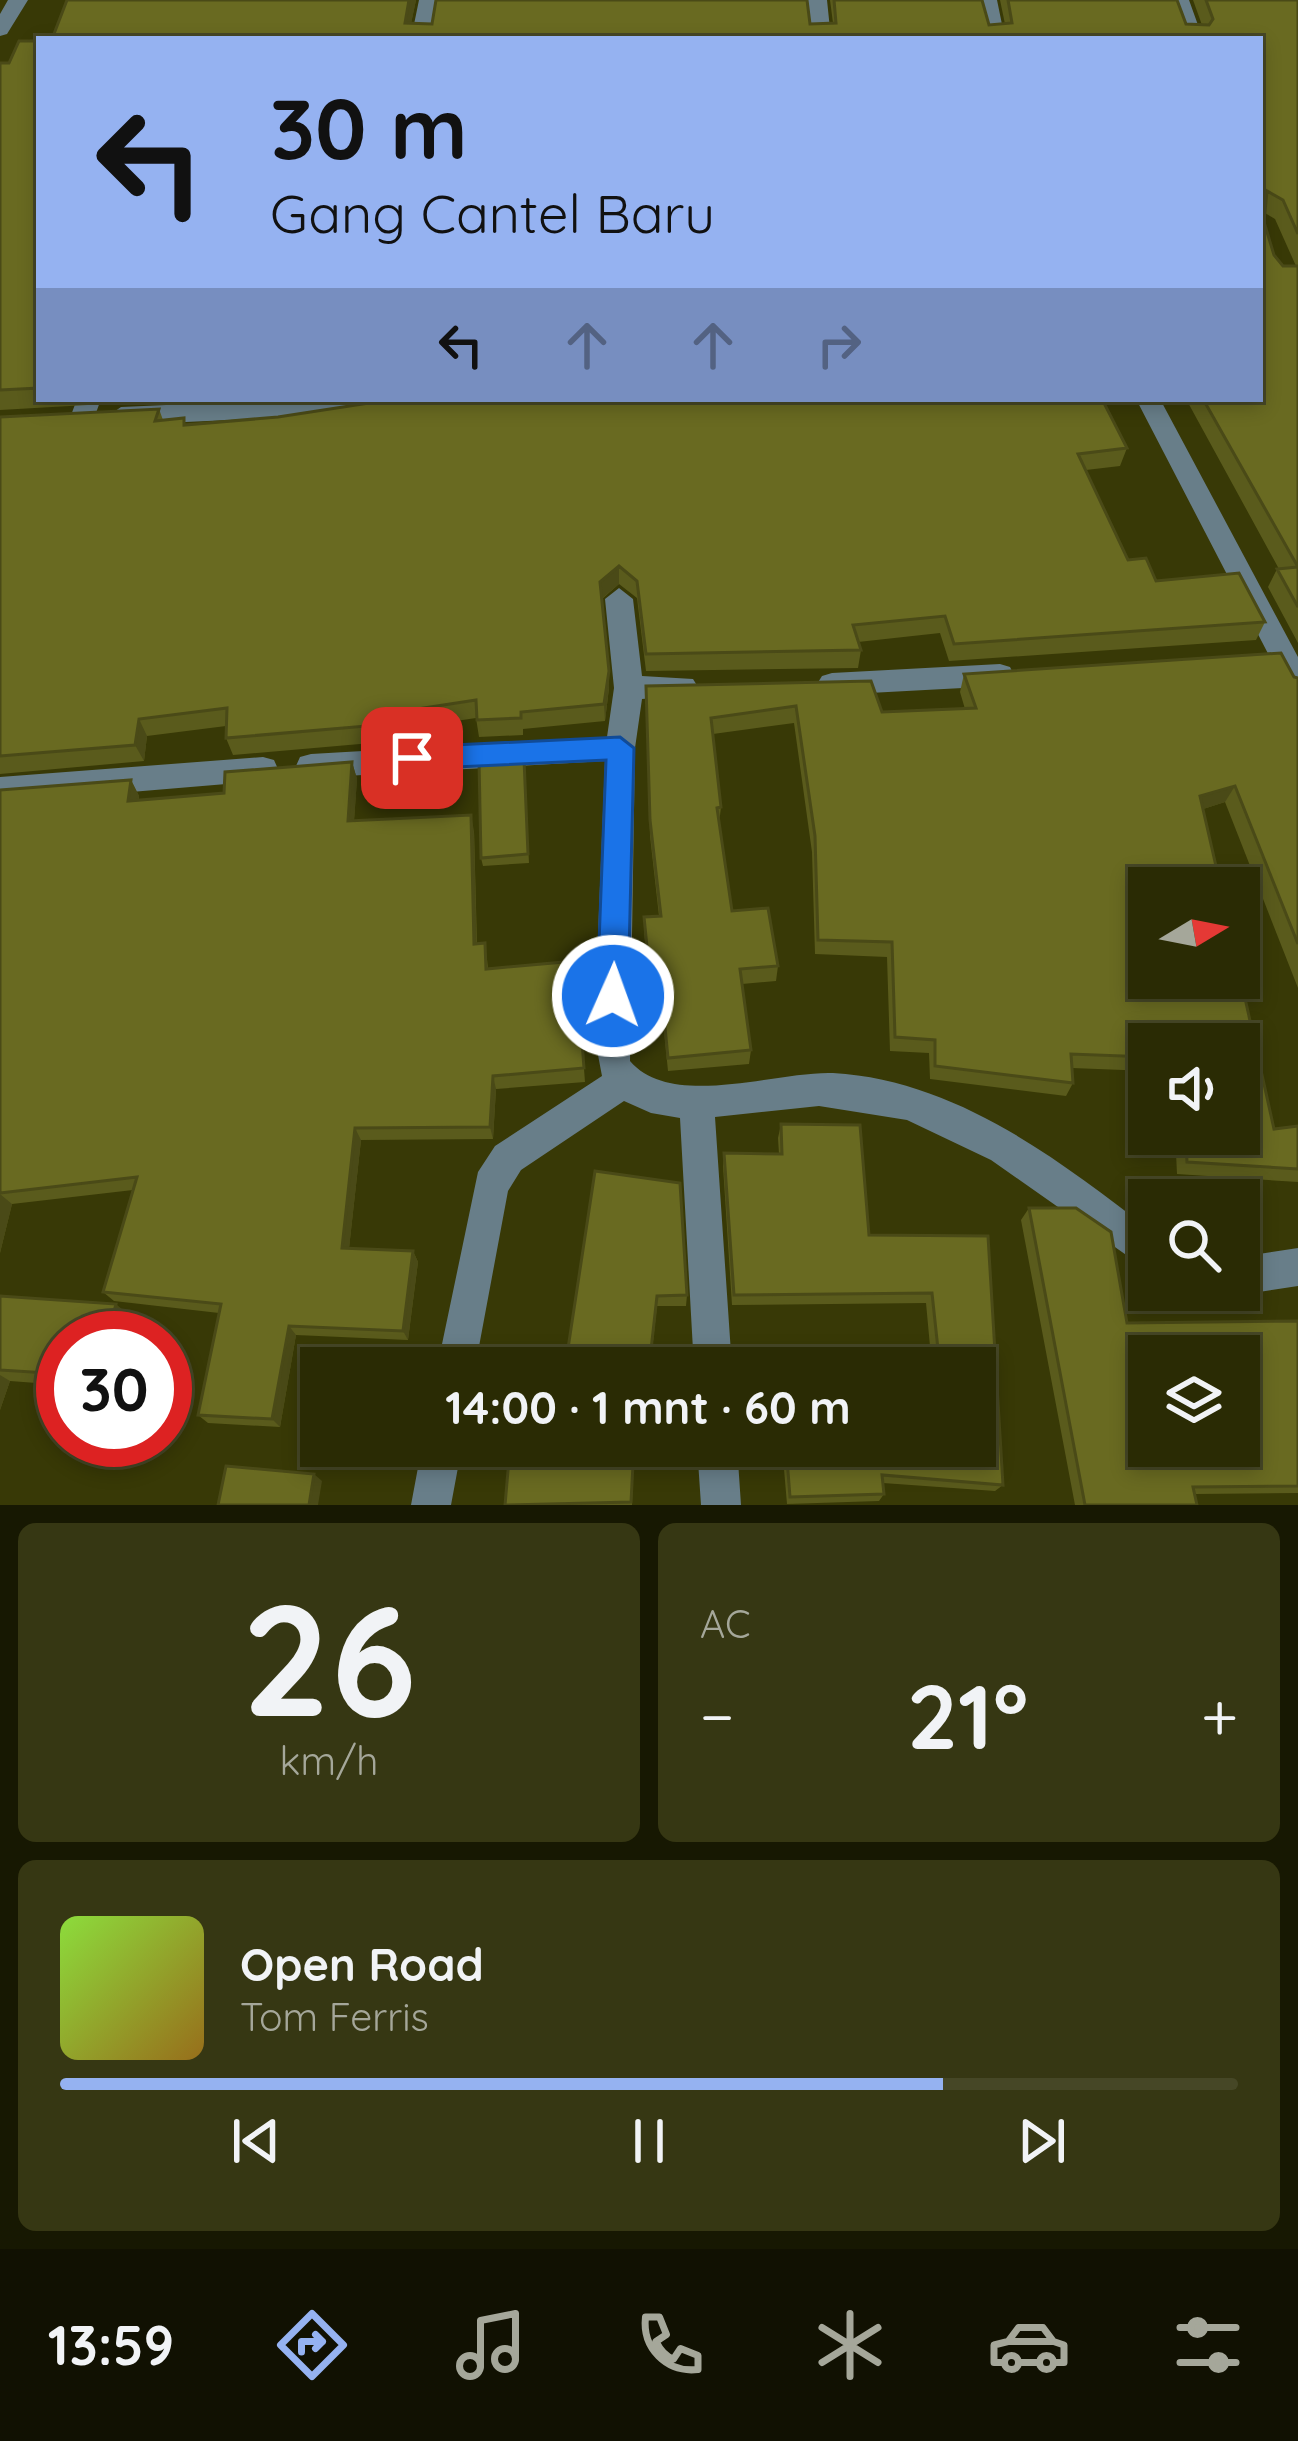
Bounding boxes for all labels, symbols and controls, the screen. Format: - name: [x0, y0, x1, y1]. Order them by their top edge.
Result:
- text: 30 m: [270, 75, 468, 180]
- icon: left: [72, 84, 228, 240]
- text: Gang Cantel Baru: [270, 179, 715, 247]
- icon: left: [428, 312, 494, 378]
- icon: ahead: [554, 312, 620, 378]
- icon: ahead: [680, 312, 746, 378]
- icon: right: [806, 312, 872, 378]
- pin: [361, 707, 463, 809]
- icon: arrive: [379, 725, 445, 791]
- north arrow: [1128, 867, 1260, 999]
- map controls: [1128, 867, 1260, 1467]
- position arrow: [550, 933, 676, 1059]
- button: sound: [1128, 1023, 1260, 1155]
- button: search: [1128, 1179, 1260, 1311]
- speed limit sign: 30: [36, 1311, 192, 1467]
- button: layers: [1128, 1335, 1260, 1467]
- text: 14:00 · 1 mnt · 60 m: [445, 1379, 851, 1435]
- text: 26: [241, 1560, 417, 1755]
- text: AC: [700, 1599, 751, 1648]
- text: 21°: [907, 1659, 1028, 1772]
- text: −: [700, 1674, 734, 1757]
- text: +: [1201, 1674, 1238, 1757]
- text: km/h: [280, 1736, 378, 1785]
- text: Open Road: [240, 1936, 484, 1992]
- text: Tom Ferris: [240, 1992, 429, 2041]
- icon: previous: [223, 2108, 289, 2174]
- icon: pause: [616, 2108, 682, 2174]
- icon: next: [1009, 2108, 1075, 2174]
- icon: directions: [270, 2303, 354, 2387]
- icon: music: [449, 2303, 533, 2387]
- icon: phone: [628, 2303, 712, 2387]
- icon: climate: [808, 2303, 892, 2387]
- icon: car: [987, 2303, 1071, 2387]
- icon: filters: [1166, 2303, 1250, 2387]
- text: 13:59: [48, 2311, 174, 2379]

